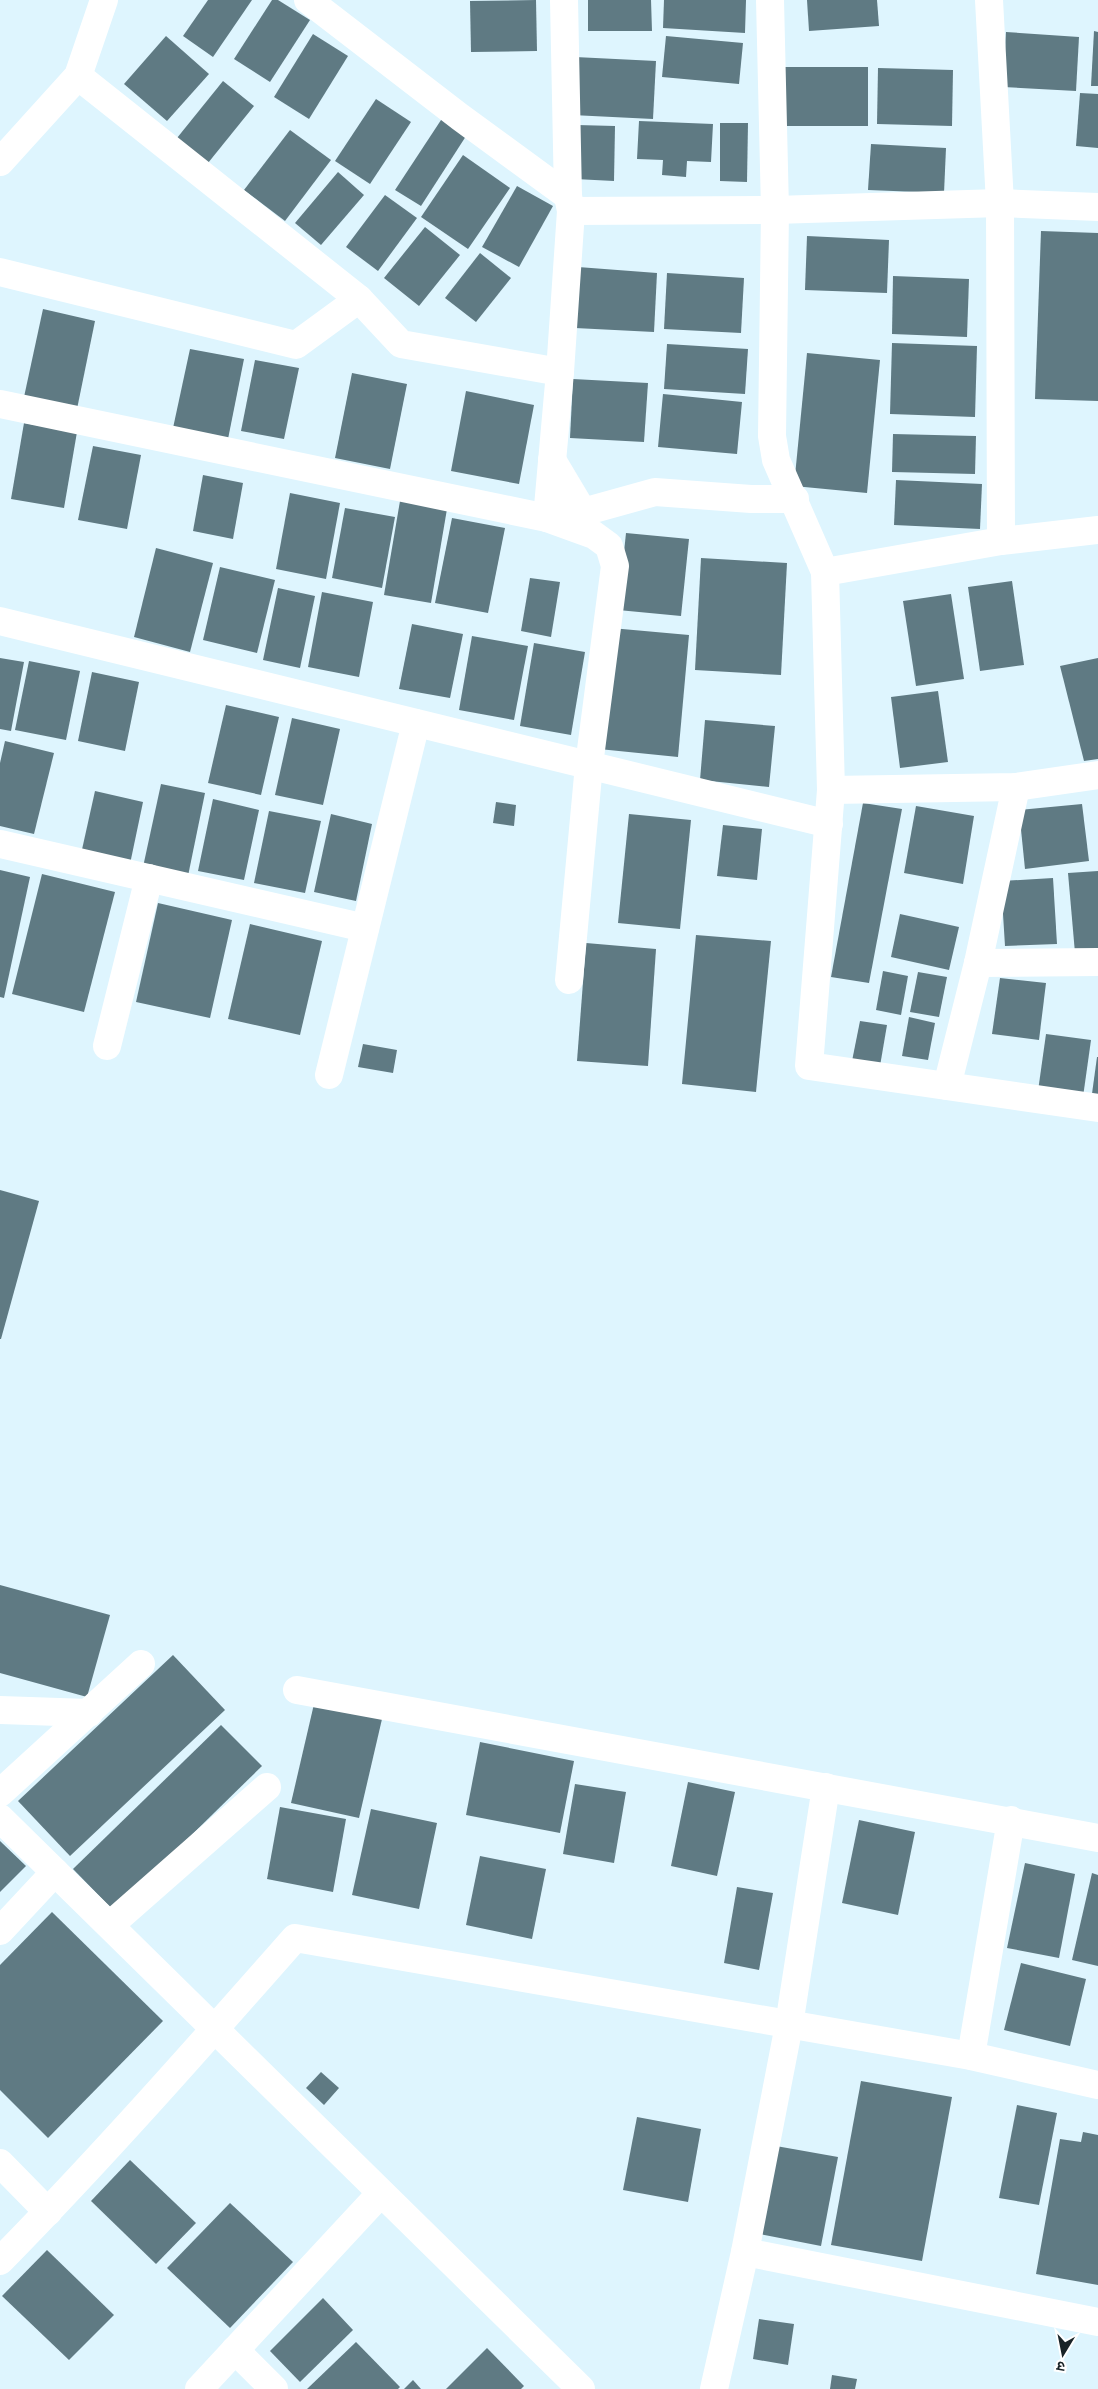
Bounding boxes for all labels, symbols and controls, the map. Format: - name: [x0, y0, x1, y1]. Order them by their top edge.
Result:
- north arrow: [1038, 2329, 1088, 2379]
- text: उ: [1054, 2358, 1066, 2376]

